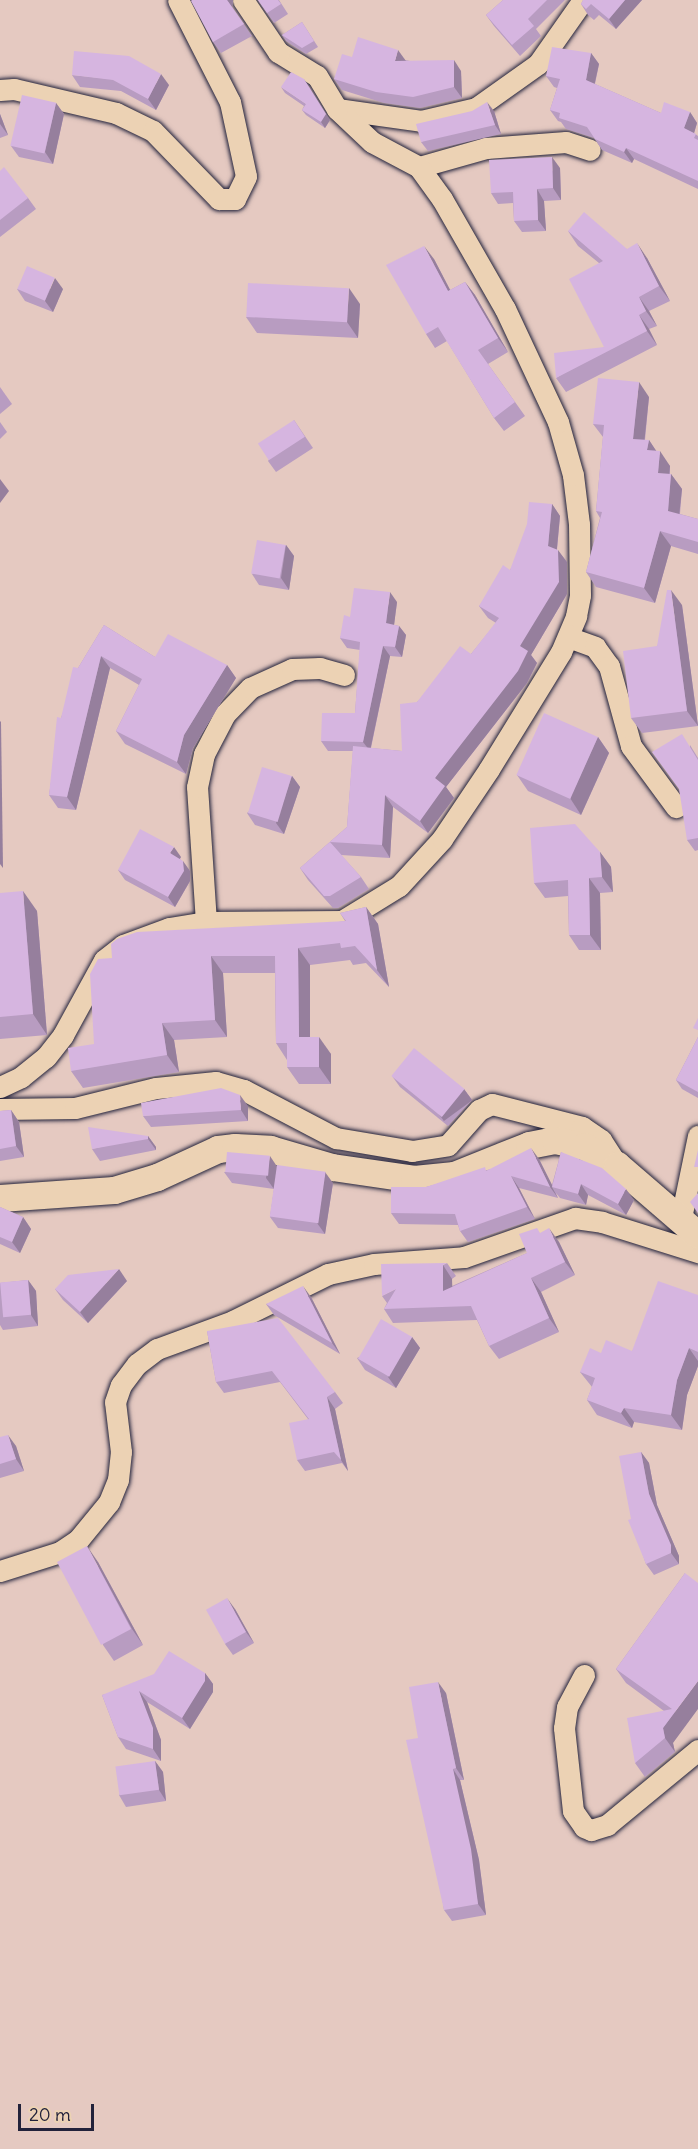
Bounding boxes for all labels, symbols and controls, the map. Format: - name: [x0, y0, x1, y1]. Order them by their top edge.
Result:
- scale bar: [21, 2092, 98, 2130]
- text: 20 m: [29, 2103, 71, 2126]

